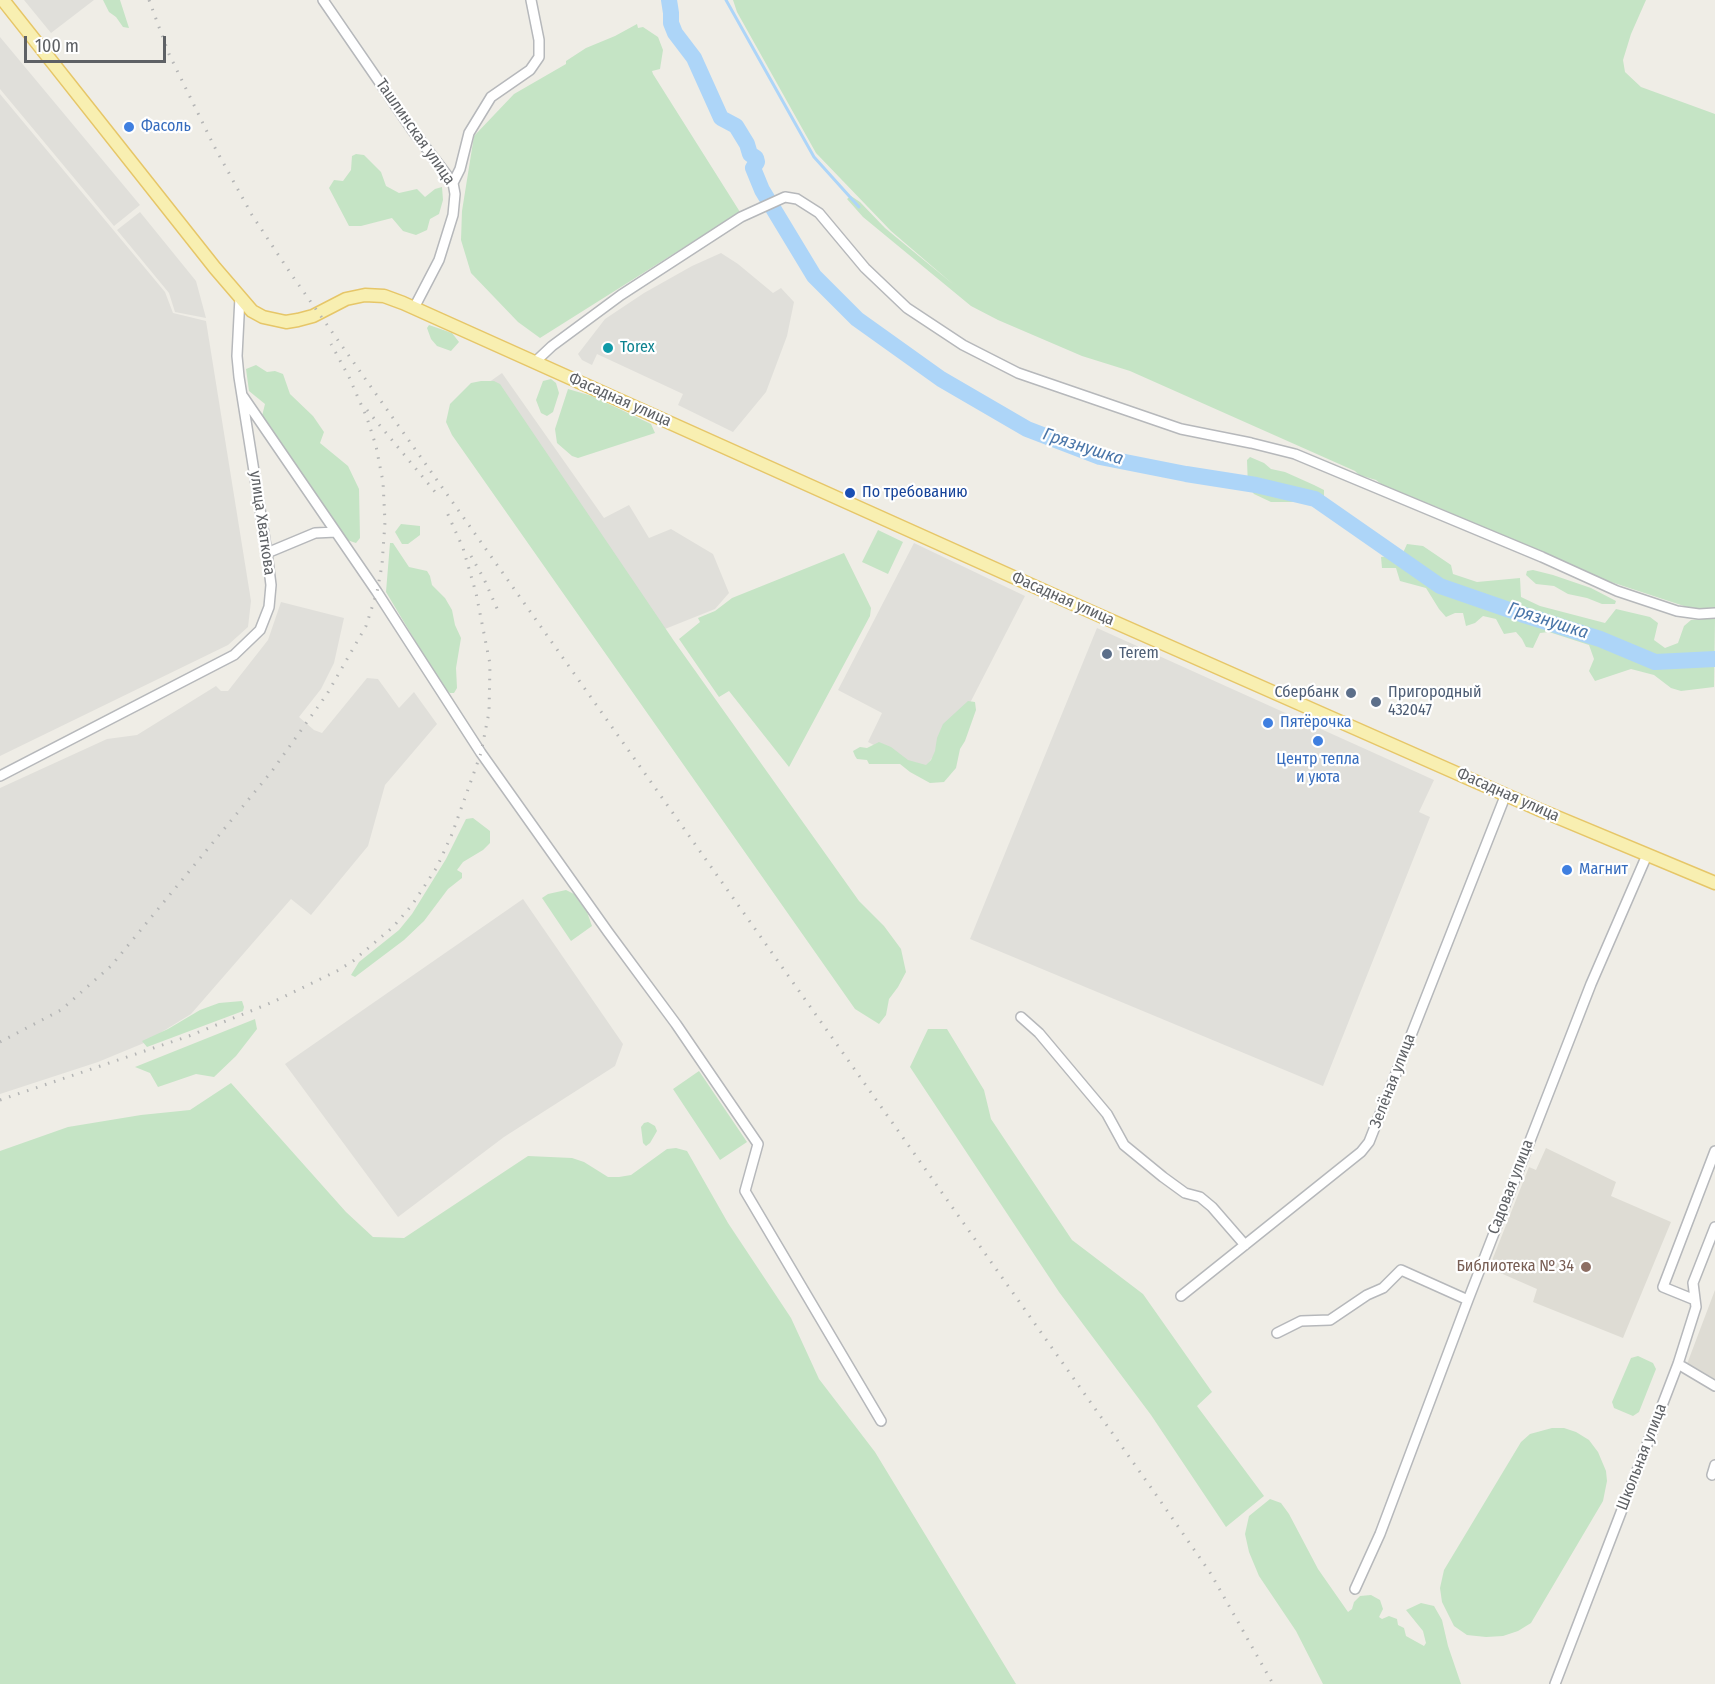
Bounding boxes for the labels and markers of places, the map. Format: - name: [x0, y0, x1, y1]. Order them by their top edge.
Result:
- place label: Фасоль: [141, 117, 191, 137]
- marker: Фасоль: [122, 120, 136, 134]
- place label: Torex: [620, 338, 655, 358]
- marker: Torex: [601, 341, 615, 355]
- place label: По требованию: [862, 483, 968, 503]
- marker: По требованию: [843, 486, 857, 500]
- place label: Terem: [1119, 644, 1159, 664]
- marker: Terem: [1100, 647, 1114, 661]
- place label: Сбербанк: [1274, 683, 1339, 703]
- place label: Пригородный 432047: [1388, 683, 1482, 721]
- marker: Сбербанк: [1344, 686, 1358, 700]
- marker: Пригородный 432047: [1369, 695, 1383, 709]
- place label: Пятёрочка: [1280, 713, 1352, 733]
- marker: Пятёрочка: [1261, 716, 1275, 730]
- marker: Центр тепла и уюта: [1311, 734, 1325, 748]
- place label: Центр тепла и уюта: [1276, 750, 1360, 788]
- place label: Магнит: [1579, 860, 1628, 880]
- marker: Магнит: [1560, 863, 1574, 877]
- place label: Библиотека № 34: [1456, 1257, 1574, 1277]
- marker: Библиотека № 34: [1579, 1260, 1593, 1274]

